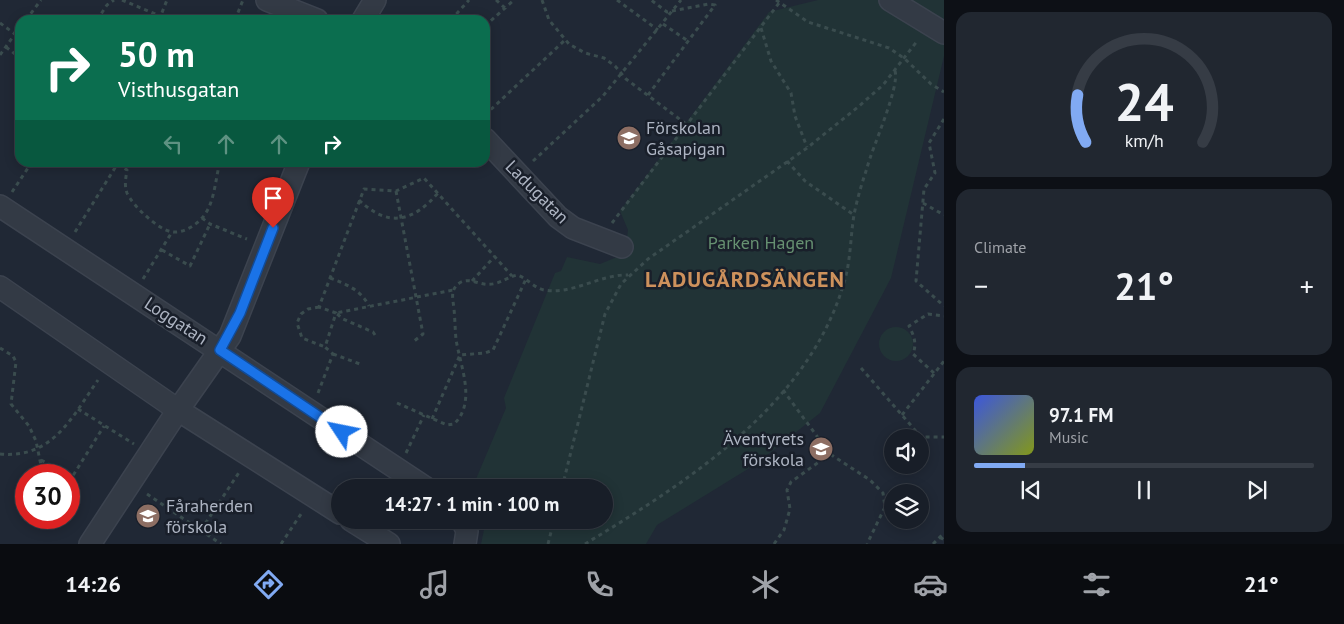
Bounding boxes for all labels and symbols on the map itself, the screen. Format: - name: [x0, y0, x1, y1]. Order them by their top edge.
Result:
- place label: Förskolan Gåsapigan: [646, 116, 725, 160]
- school or university icon: Förskolan Gåsapigan: [616, 125, 642, 151]
- street label: Ladugatan: [501, 155, 574, 228]
- pin: [252, 177, 294, 228]
- park label: Parken Hagen: [708, 231, 814, 254]
- district label: LADUGÅRDSÄNGEN: [645, 265, 845, 293]
- street label: Loggatan: [140, 292, 212, 350]
- position arrow: [315, 405, 367, 457]
- place label: Äventyrets förskola: [723, 427, 804, 471]
- school or university icon: Äventyrets förskola: [808, 436, 834, 462]
- speed limit sign: 30: [15, 464, 80, 529]
- place label: Fåraherden förskola: [166, 494, 253, 538]
- school or university icon: Fåraherden förskola: [135, 503, 161, 529]

